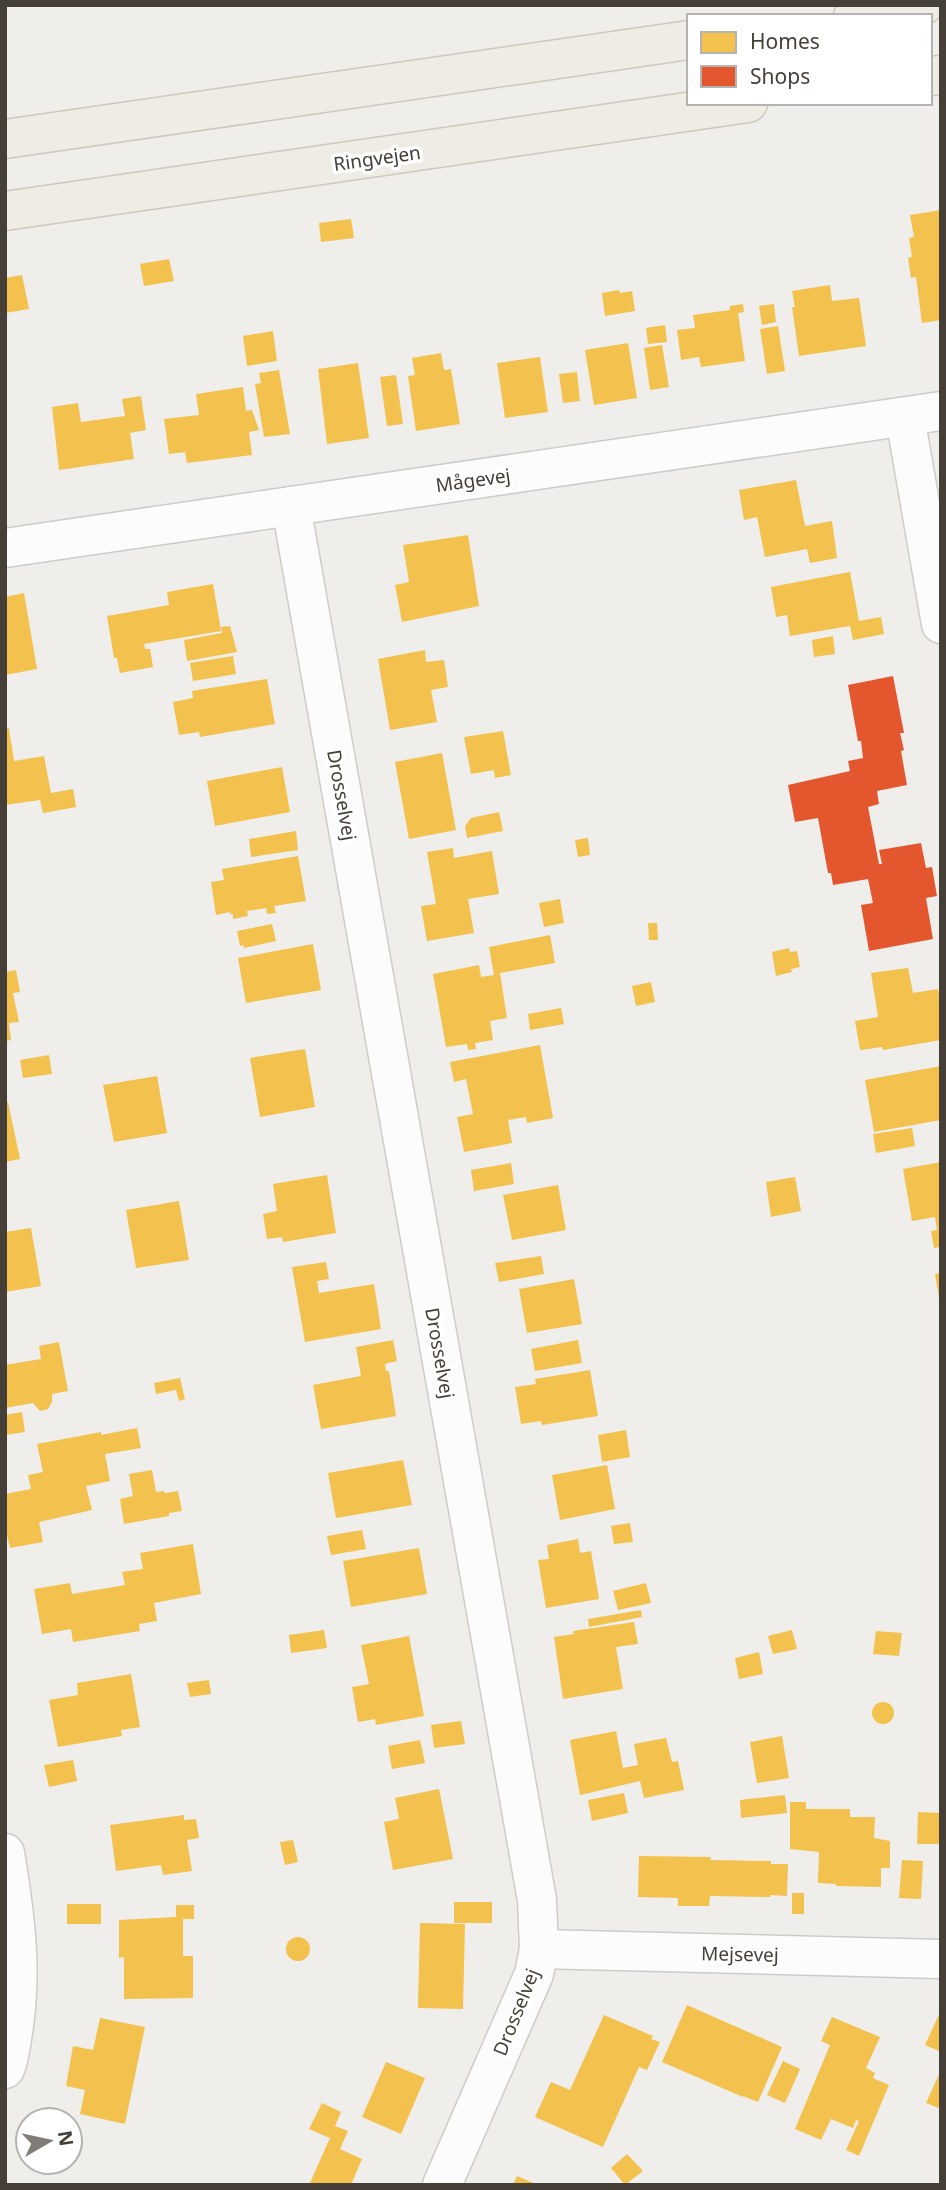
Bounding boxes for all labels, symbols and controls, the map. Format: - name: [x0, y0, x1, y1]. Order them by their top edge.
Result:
- legend: [687, 14, 932, 105]
- text: Homes: [750, 27, 820, 55]
- text: Shops: [750, 62, 810, 90]
- street label: Ringvejen: [332, 139, 422, 177]
- street label: Mågevej: [434, 462, 512, 498]
- street label: Drosselvej: [321, 747, 363, 843]
- street label: Drosselvej: [419, 1305, 461, 1401]
- street label: Mejsevej: [701, 1940, 779, 1968]
- street label: Drosselvej: [487, 1965, 545, 2059]
- north arrow: [14, 2106, 84, 2176]
- text: N: [52, 2129, 80, 2148]

